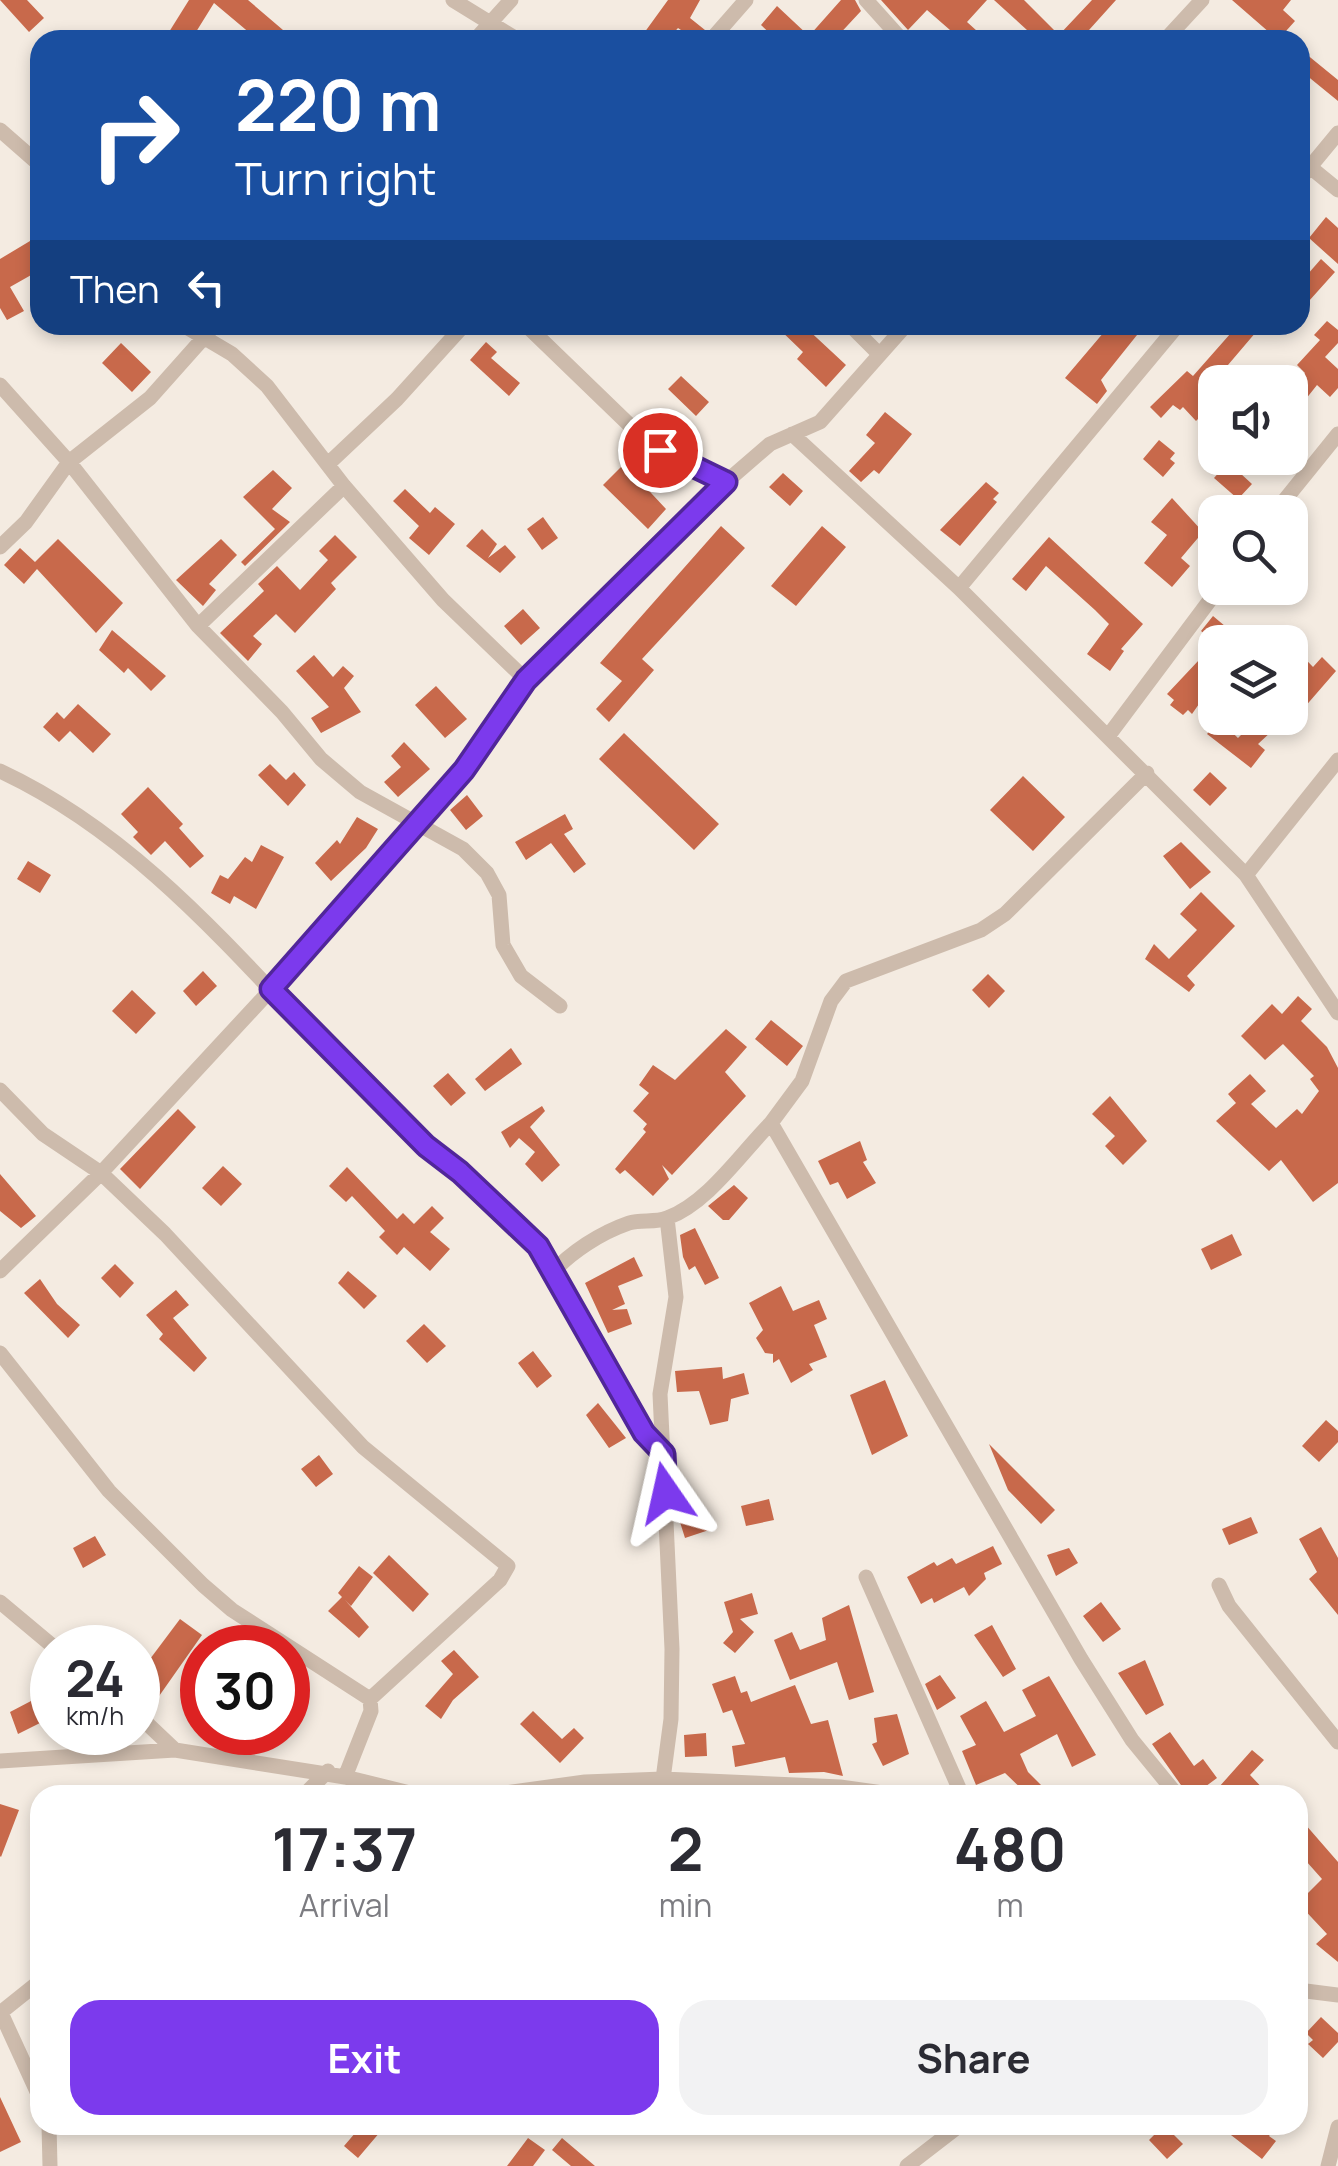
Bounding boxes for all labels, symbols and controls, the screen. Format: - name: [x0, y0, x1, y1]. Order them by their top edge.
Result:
- text: 220 m: [235, 56, 441, 152]
- icon: right: [70, 70, 200, 200]
- text: Turn right: [235, 147, 436, 209]
- icon: left: [179, 260, 234, 315]
- text: Then: [70, 262, 159, 314]
- map controls: [1198, 365, 1308, 735]
- button: sound: [1198, 365, 1308, 475]
- pin: [618, 408, 703, 493]
- icon: arrive: [633, 423, 688, 478]
- button: search: [1198, 495, 1308, 605]
- button: layers: [1198, 625, 1308, 735]
- position arrow: [614, 1441, 718, 1545]
- speed limit sign: 30: [180, 1625, 310, 1755]
- text: 24: [65, 1644, 125, 1712]
- text: km/h: [66, 1698, 124, 1733]
- text: 17:37: [271, 1807, 417, 1889]
- text: 2: [668, 1807, 703, 1889]
- text: 480: [954, 1807, 1067, 1889]
- text: Arrival: [299, 1883, 390, 1927]
- text: min: [659, 1883, 712, 1927]
- text: m: [997, 1883, 1024, 1927]
- button: Exit: [70, 2000, 659, 2115]
- button: Share: [679, 2000, 1268, 2115]

